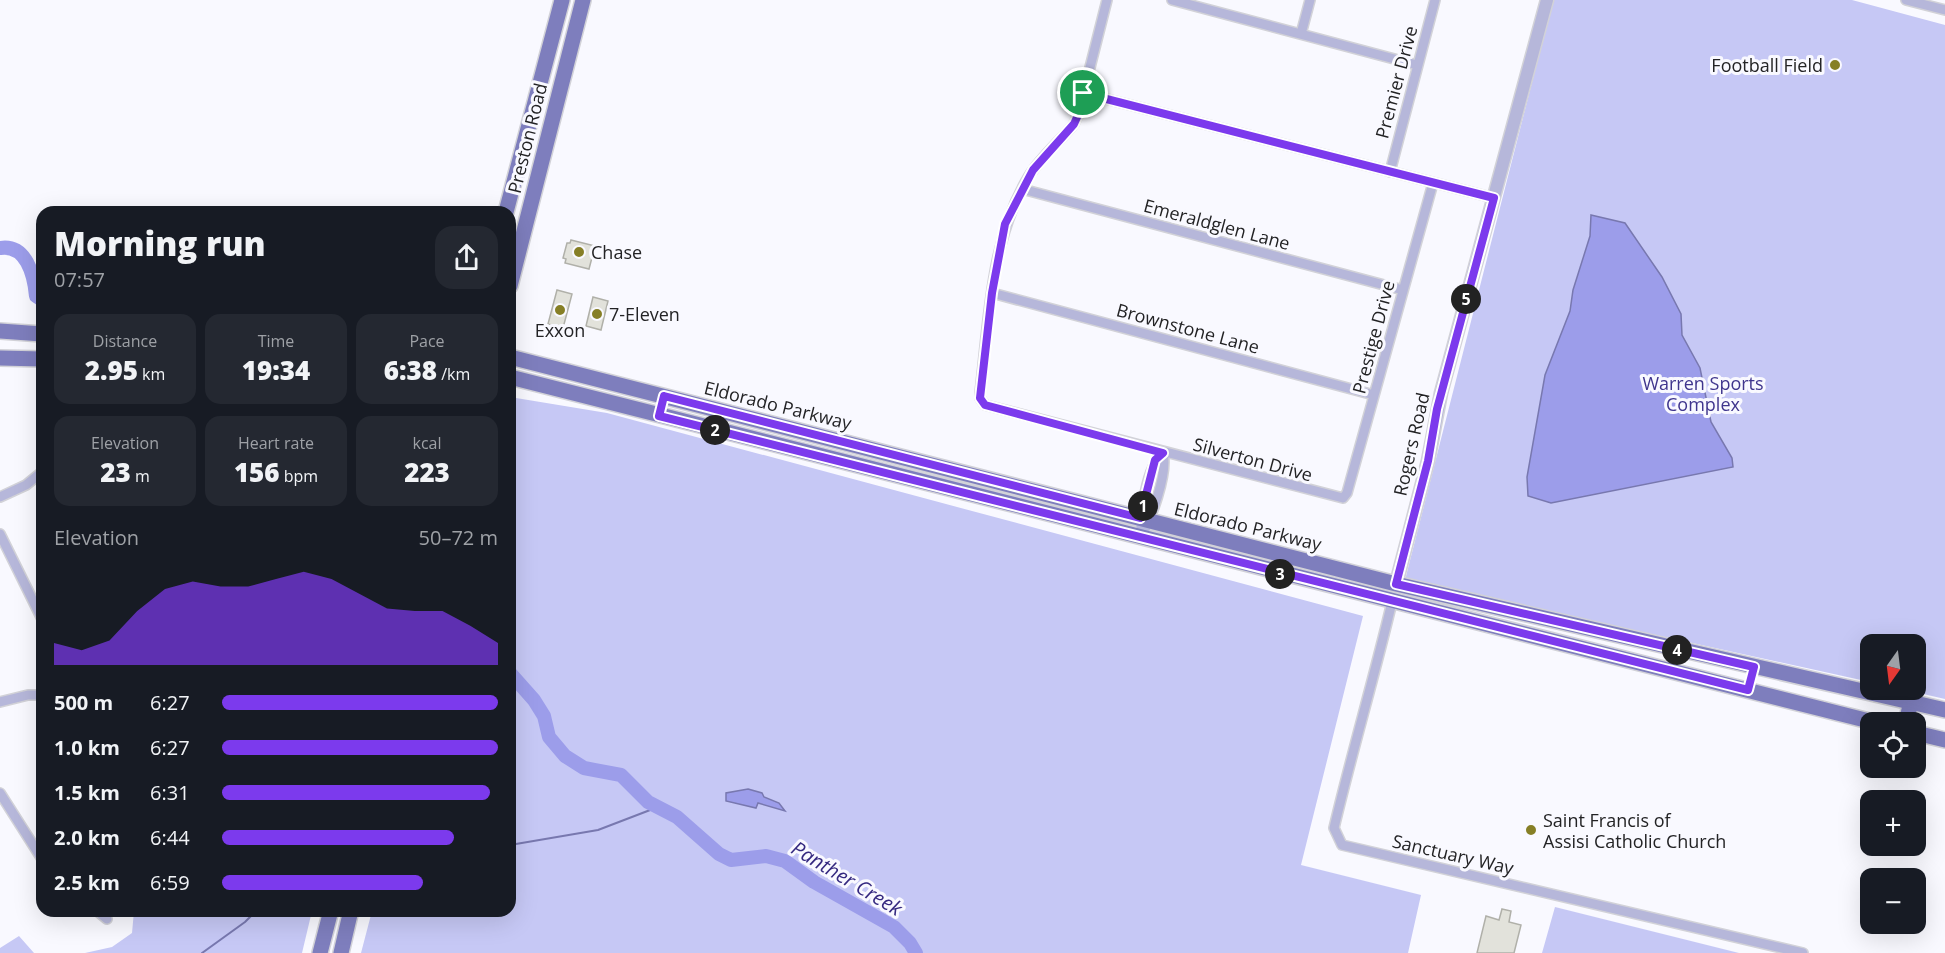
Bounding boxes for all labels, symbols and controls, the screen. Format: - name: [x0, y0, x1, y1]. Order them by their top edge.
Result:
- street label: Premier Drive: [1369, 23, 1423, 141]
- place label: Football Field: [1711, 53, 1823, 77]
- marker: Football Field: [1828, 58, 1842, 72]
- pin: [1057, 67, 1108, 118]
- icon: arrive: [1066, 76, 1099, 109]
- street label: Preston Road: [502, 80, 552, 196]
- street label: Emeraldglen Lane: [1141, 193, 1293, 255]
- text: Morning run: [54, 221, 266, 266]
- button: share: [435, 226, 498, 289]
- place label: Chase: [591, 240, 642, 264]
- marker: Chase: [572, 245, 586, 259]
- text: 07:57: [54, 266, 105, 293]
- street label: Prestige Drive: [1346, 278, 1400, 396]
- pin: 5: [1451, 284, 1481, 314]
- text: 5: [1461, 288, 1471, 310]
- street label: Brownstone Lane: [1114, 297, 1262, 359]
- place label: 7-Eleven: [609, 302, 680, 326]
- marker: Exxon: [553, 303, 567, 317]
- marker: 7-Eleven: [590, 307, 604, 321]
- place label: Exxon: [535, 318, 585, 342]
- text: Distance: [93, 330, 157, 352]
- text: Time: [258, 330, 294, 352]
- text: Pace: [409, 330, 445, 352]
- text: 2.95: [85, 352, 138, 388]
- text: 19:34: [242, 352, 310, 388]
- text: 6:38: [384, 352, 437, 388]
- text: km: [138, 363, 165, 385]
- text: /km: [437, 363, 470, 385]
- park label: Warren Sports Complex: [1642, 371, 1764, 416]
- street label: Eldorado Parkway: [702, 375, 855, 435]
- street label: Rogers Road: [1387, 390, 1435, 498]
- pin: 2: [700, 415, 730, 445]
- text: 2: [710, 419, 720, 441]
- text: Elevation: [91, 432, 159, 454]
- text: Heart rate: [238, 432, 314, 454]
- text: kcal: [413, 432, 442, 454]
- street label: Silverton Drive: [1191, 432, 1315, 486]
- text: 23: [100, 454, 131, 490]
- text: 156: [234, 454, 280, 490]
- text: 223: [404, 454, 450, 490]
- text: m: [131, 465, 150, 487]
- text: bpm: [280, 465, 318, 487]
- pin: 1: [1128, 491, 1158, 521]
- text: 1: [1138, 495, 1148, 517]
- street label: Eldorado Parkway: [1172, 496, 1325, 556]
- text: Elevation: [54, 524, 139, 551]
- text: 50–72 m: [419, 524, 498, 551]
- pin: 3: [1265, 559, 1295, 589]
- text: 3: [1275, 563, 1285, 585]
- north arrow: [1860, 634, 1926, 700]
- map controls: [1860, 634, 1926, 934]
- pin: 4: [1662, 635, 1692, 665]
- text: 4: [1672, 639, 1682, 661]
- text: 500 m: [54, 689, 113, 716]
- text: 6:27: [150, 689, 190, 716]
- button: locate: [1860, 712, 1926, 778]
- text: 1.0 km: [54, 734, 120, 761]
- text: 6:27: [150, 734, 190, 761]
- text: 1.5 km: [54, 779, 120, 806]
- text: 6:31: [150, 779, 190, 806]
- button: +: [1860, 790, 1926, 856]
- place label: Saint Francis of Assisi Catholic Church: [1543, 808, 1726, 853]
- marker: Saint Francis of Assisi Catholic Church: [1524, 823, 1538, 837]
- text: 2.0 km: [54, 824, 120, 851]
- text: 6:44: [150, 824, 190, 851]
- street label: Sanctuary Way: [1390, 828, 1517, 880]
- water label: Panther Creek: [787, 834, 908, 922]
- button: −: [1860, 868, 1926, 934]
- text: 2.5 km: [54, 869, 120, 896]
- text: 6:59: [150, 869, 190, 896]

